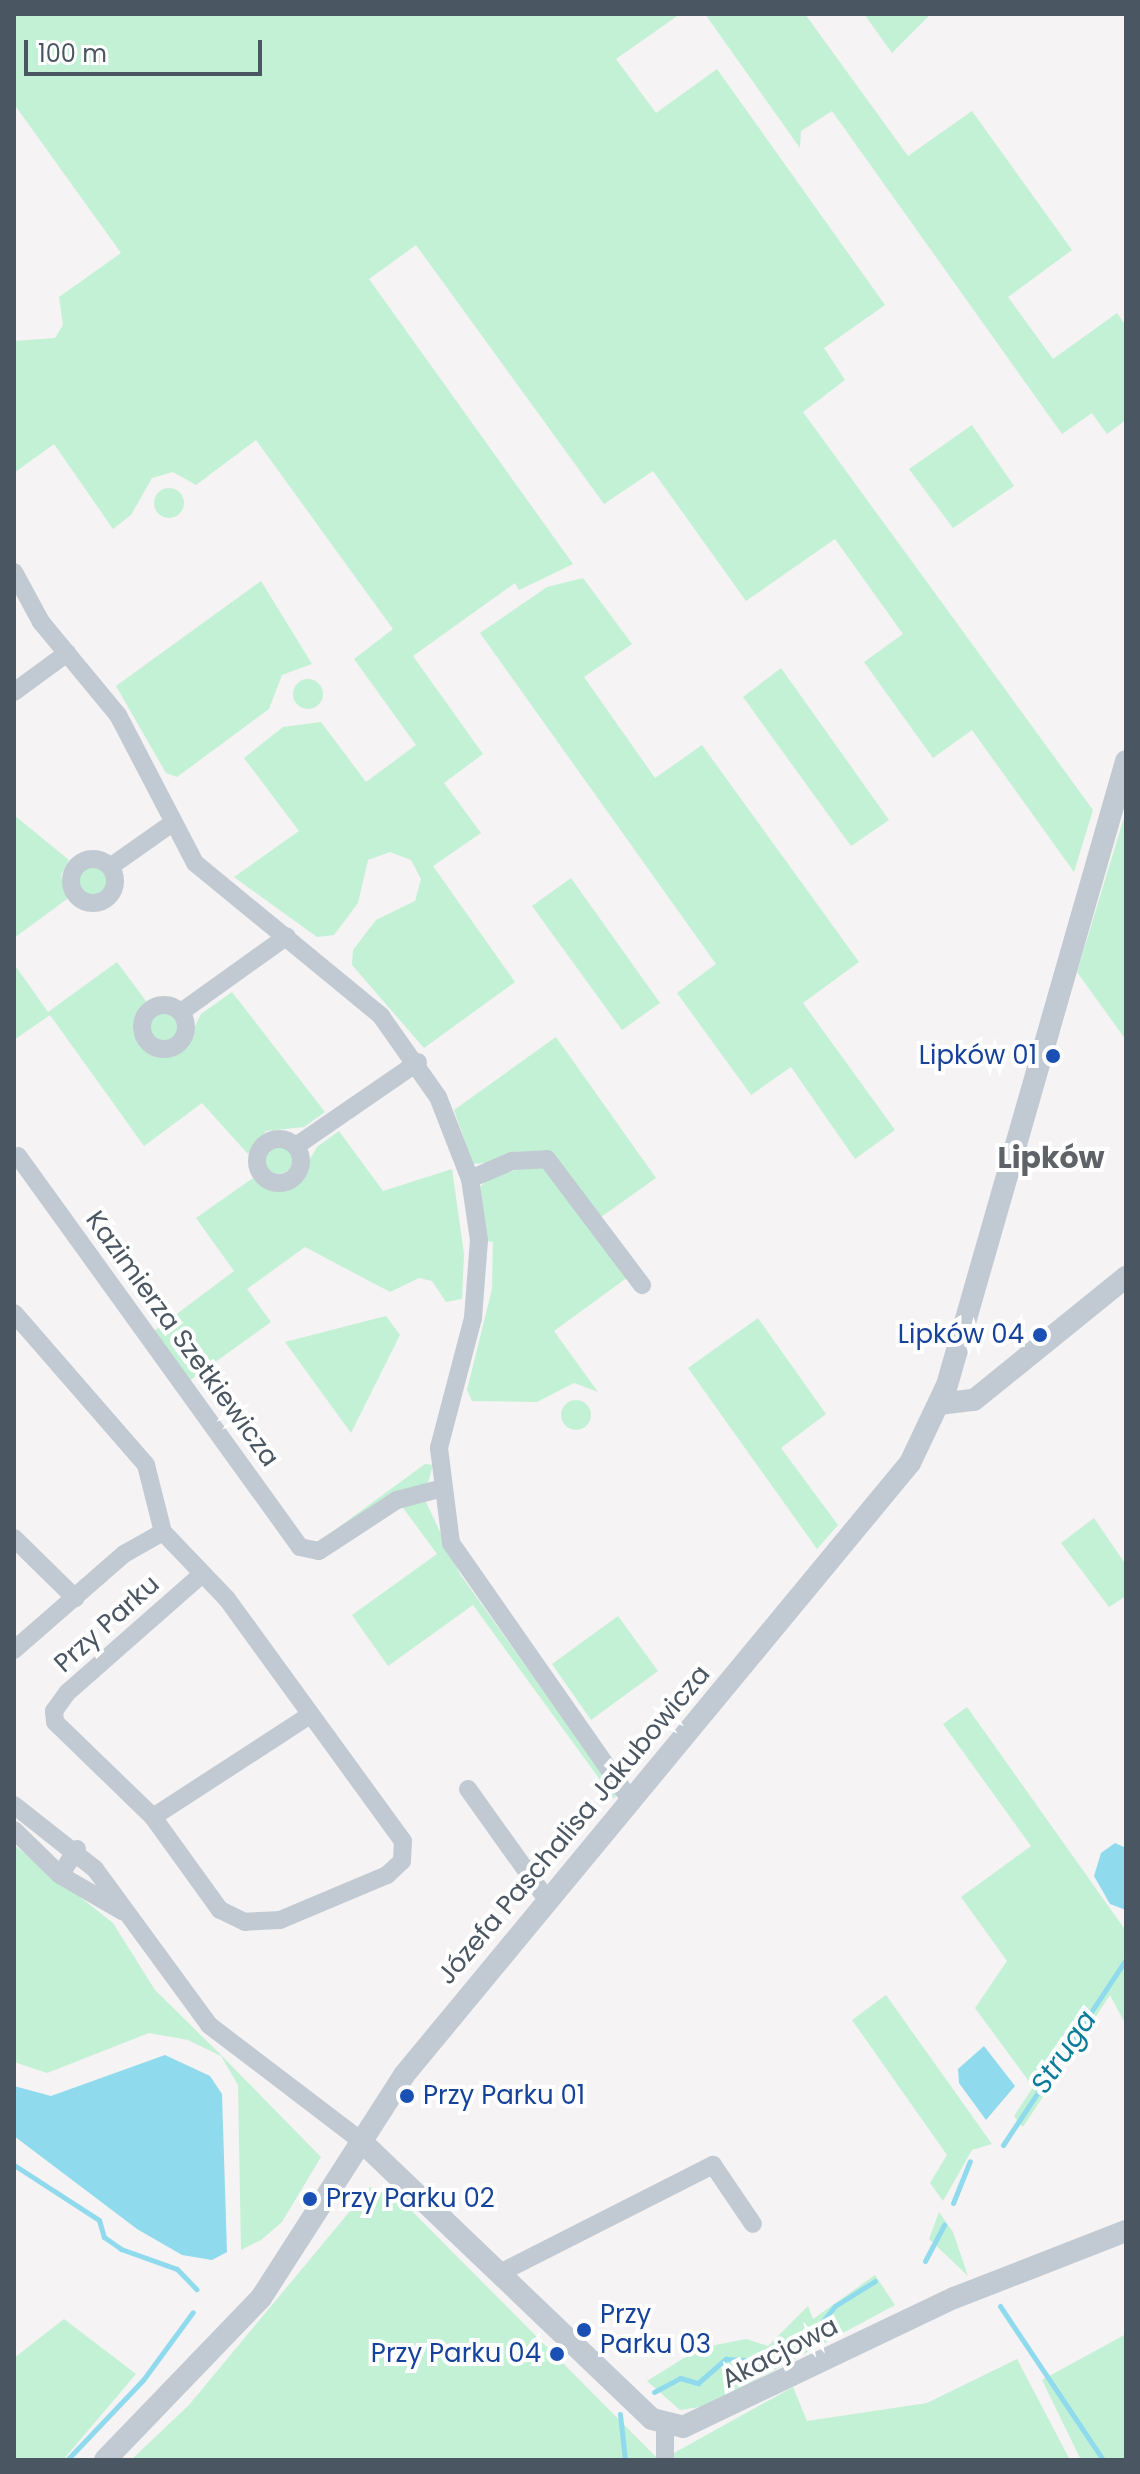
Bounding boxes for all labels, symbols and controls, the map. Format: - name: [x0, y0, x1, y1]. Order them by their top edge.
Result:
- scale bar: [28, 24, 266, 74]
- text: 100 m: [38, 37, 107, 70]
- place label: Lipków 01: [919, 1040, 1037, 1072]
- marker: Lipków 01: [1044, 1047, 1062, 1065]
- district label: Lipków: [997, 1140, 1105, 1176]
- street label: Kazimierza Szetkiewicza: [79, 1205, 285, 1473]
- place label: Lipków 04: [898, 1319, 1024, 1351]
- marker: Lipków 04: [1031, 1326, 1049, 1344]
- street label: Przy Parku: [48, 1569, 166, 1679]
- street label: Józefa Paschalisa Jakubowicza: [431, 1659, 717, 1991]
- water label: Struga: [1024, 2004, 1104, 2100]
- place label: Przy Parku 01: [423, 2080, 585, 2112]
- marker: Przy Parku 01: [398, 2087, 416, 2105]
- place label: Przy Parku 02: [326, 2183, 495, 2215]
- marker: Przy Parku 02: [301, 2190, 319, 2208]
- place label: Przy Parku 03: [600, 2299, 711, 2360]
- street label: Akacjowa: [717, 2310, 843, 2396]
- marker: Przy Parku 03: [575, 2321, 593, 2339]
- place label: Przy Parku 04: [371, 2338, 541, 2370]
- marker: Przy Parku 04: [548, 2345, 566, 2363]

